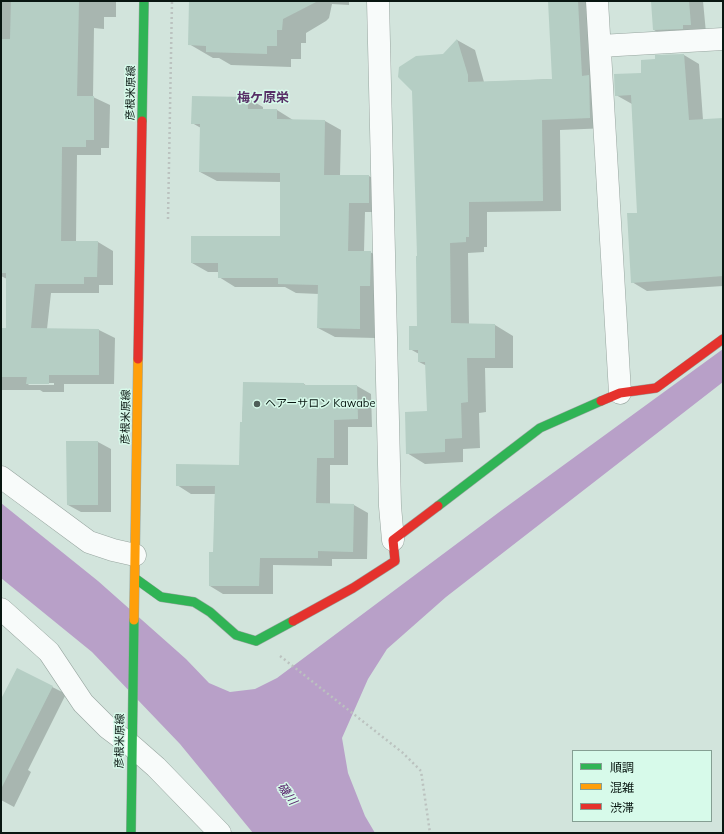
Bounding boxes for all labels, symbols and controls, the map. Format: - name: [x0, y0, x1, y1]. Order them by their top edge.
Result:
- street label: 彦根米原線: [124, 65, 138, 121]
- district label: 梅ケ原栄: [237, 90, 289, 106]
- street label: 彦根米原線: [119, 389, 133, 445]
- place label: ヘアーサロン Kawabe: [265, 397, 375, 411]
- marker: ヘアーサロン Kawabe: [252, 399, 262, 409]
- street label: 彦根米原線: [113, 713, 127, 769]
- legend: [572, 750, 712, 822]
- text: 順調: [610, 760, 634, 775]
- water label: 磯川: [274, 780, 300, 808]
- text: 混雑: [610, 780, 634, 795]
- text: 渋滞: [610, 800, 634, 815]

